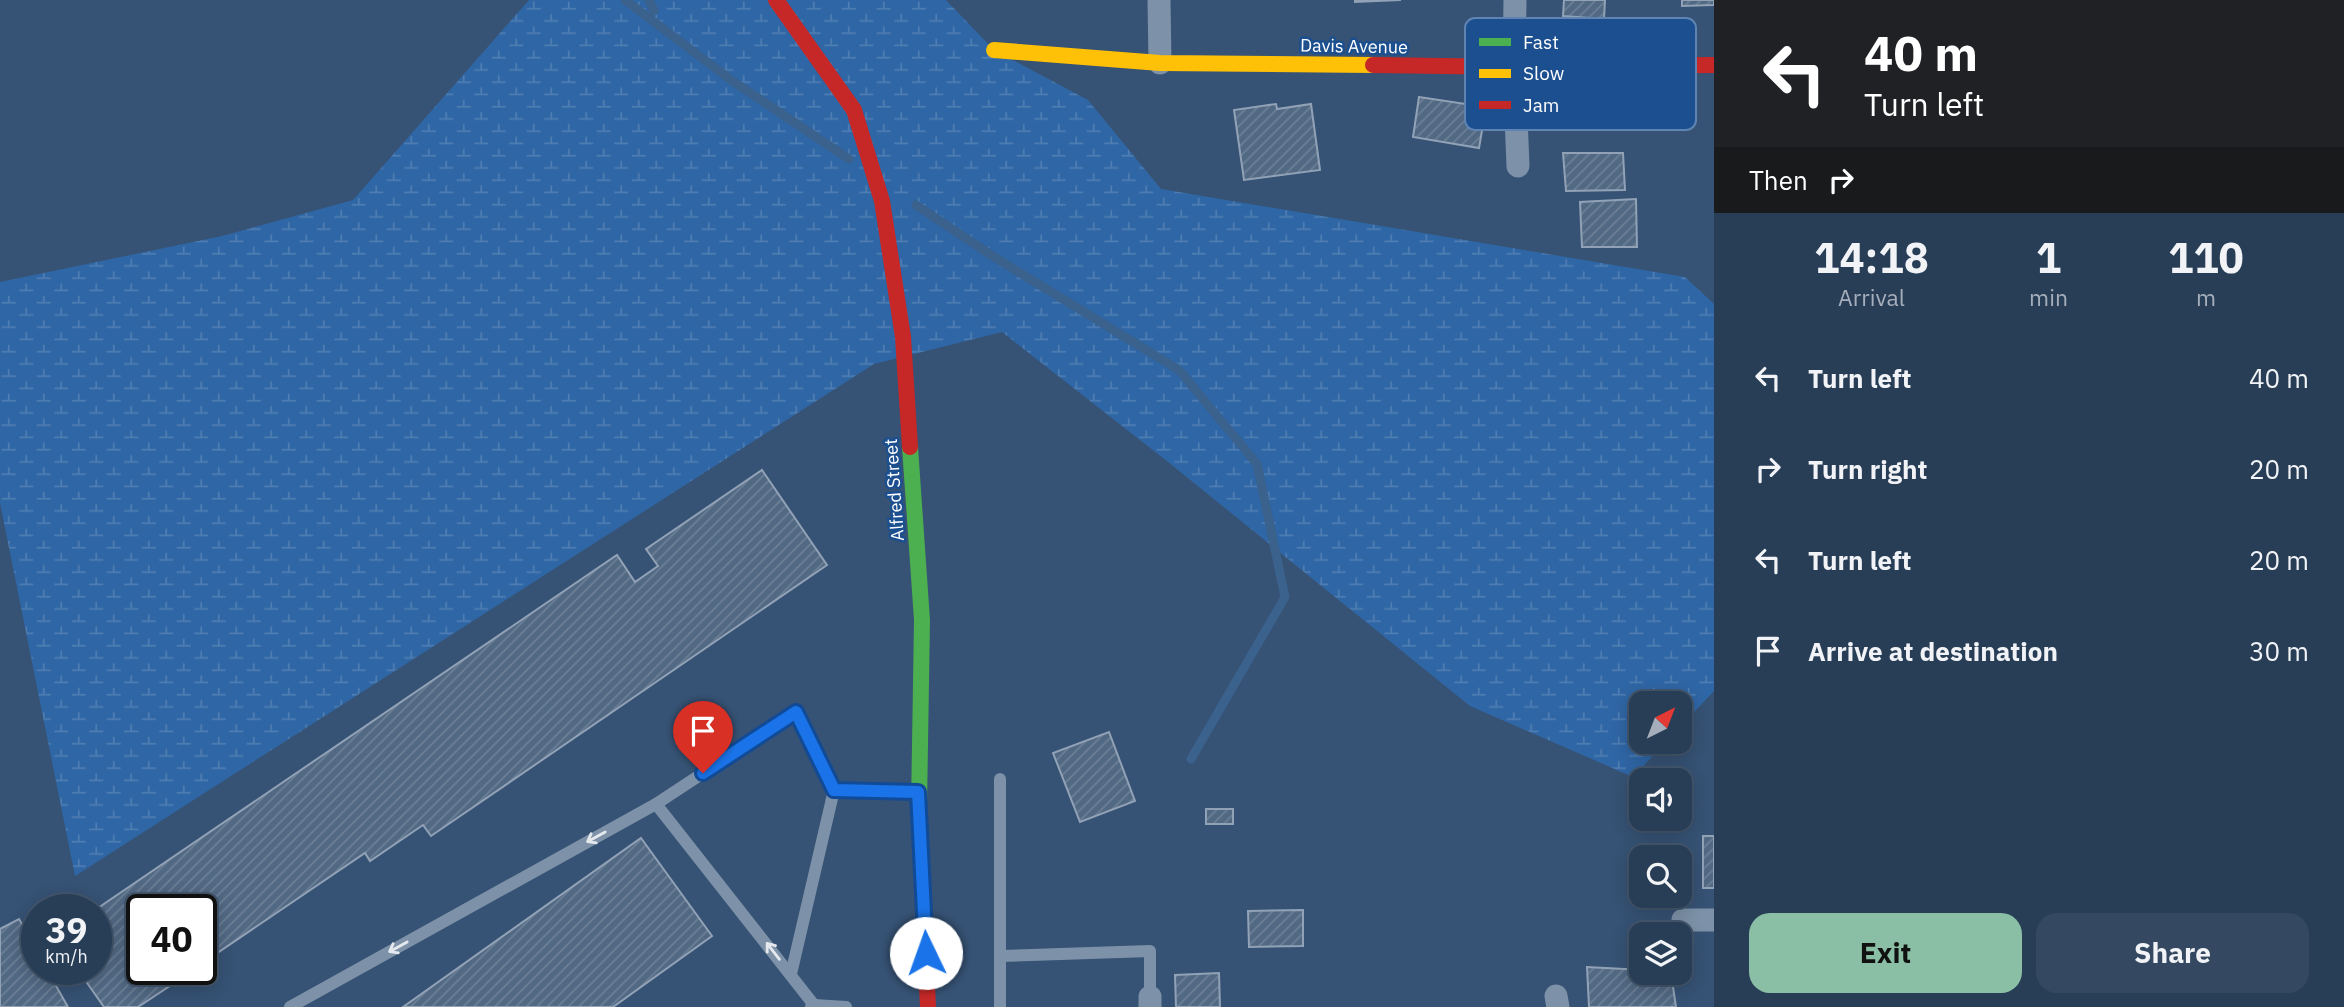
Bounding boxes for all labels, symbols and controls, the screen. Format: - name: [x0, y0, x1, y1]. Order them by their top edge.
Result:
- legend: [1465, 18, 1696, 130]
- text: 40 m: [1864, 21, 1978, 84]
- icon: left: [1749, 28, 1840, 119]
- text: Fast: [1523, 30, 1559, 54]
- street label: Davis Avenue: [1300, 34, 1408, 58]
- text: Slow: [1523, 61, 1564, 85]
- text: Turn left: [1864, 83, 1984, 125]
- text: Jam: [1523, 93, 1559, 117]
- icon: right: [1822, 161, 1860, 199]
- text: Then: [1749, 163, 1808, 197]
- text: 14:18: [1814, 230, 1929, 285]
- text: 1: [2036, 230, 2061, 285]
- text: 110: [2168, 230, 2244, 285]
- text: Arrival: [1838, 282, 1905, 312]
- text: min: [2029, 282, 2068, 312]
- text: m: [2196, 282, 2216, 312]
- icon: left: [1749, 359, 1787, 397]
- text: Turn left: [1808, 361, 1911, 395]
- text: 40 m: [2249, 361, 2309, 395]
- street label: Alfred Street: [879, 438, 909, 542]
- icon: right: [1749, 450, 1787, 488]
- text: Turn right: [1808, 452, 1927, 486]
- text: 20 m: [2249, 452, 2309, 486]
- icon: left: [1749, 541, 1787, 579]
- text: Turn left: [1808, 543, 1911, 577]
- text: 20 m: [2249, 543, 2309, 577]
- icon: arrive: [1749, 632, 1787, 670]
- text: Arrive at destination: [1808, 634, 2058, 668]
- text: 30 m: [2249, 634, 2309, 668]
- north arrow: [1629, 691, 1692, 754]
- map controls: [1629, 691, 1692, 985]
- pin: [673, 701, 733, 773]
- icon: arrive: [684, 712, 722, 750]
- button: sound: [1629, 768, 1692, 831]
- one-way arrow: [587, 830, 607, 844]
- button: search: [1629, 845, 1692, 908]
- speed limit sign: 40: [126, 894, 217, 985]
- text: 39: [45, 907, 88, 953]
- button: Exit: [1749, 913, 2022, 993]
- button: Share: [2036, 913, 2309, 993]
- position arrow: [889, 916, 963, 990]
- button: layers: [1629, 922, 1692, 985]
- one-way arrow: [388, 940, 408, 954]
- one-way arrow: [765, 942, 780, 961]
- text: km/h: [45, 945, 88, 968]

